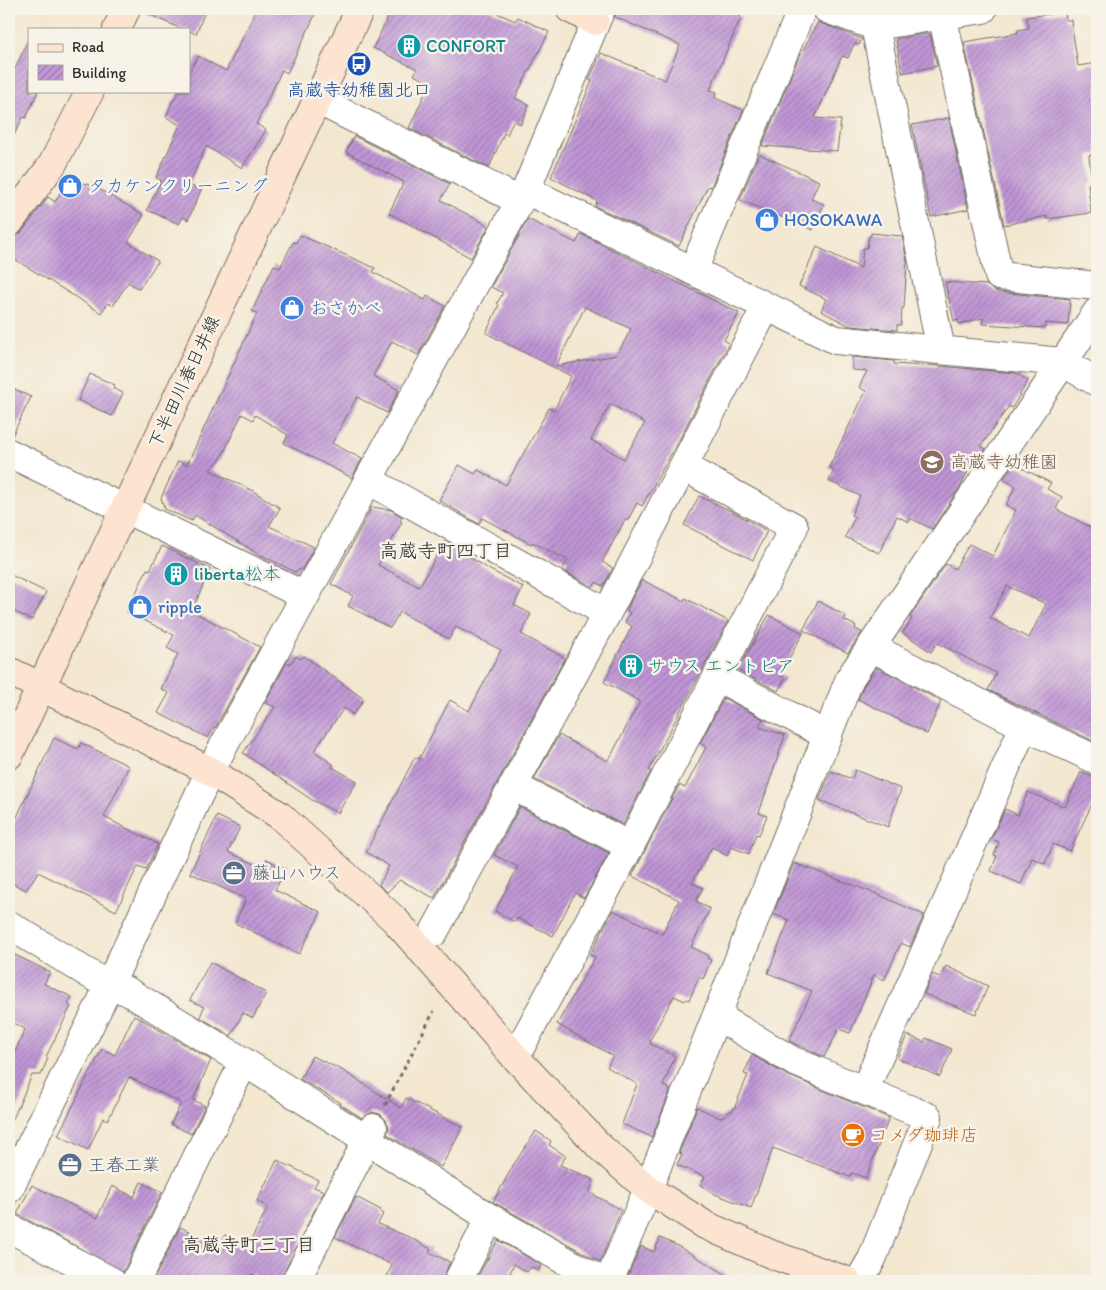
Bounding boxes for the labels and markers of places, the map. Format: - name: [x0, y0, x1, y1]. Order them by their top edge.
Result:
- building icon: CONFORT: [396, 33, 422, 59]
- place label: CONFORT: [426, 35, 506, 57]
- bus stop icon: 高蔵寺幼稚園北口: [346, 51, 372, 77]
- place label: 高蔵寺幼稚園北口: [287, 79, 431, 101]
- shop icon: タカケンクリーニング: [57, 173, 83, 199]
- place label: タカケンクリーニング: [88, 175, 268, 197]
- shop icon: HOSOKAWA: [754, 207, 780, 233]
- place label: HOSOKAWA: [784, 209, 883, 231]
- shop icon: おさかべ: [279, 295, 305, 321]
- place label: おさかべ: [310, 297, 382, 319]
- school or university icon: 高蔵寺幼稚園: [919, 449, 945, 475]
- place label: 高蔵寺幼稚園: [950, 451, 1058, 473]
- building icon: liberta松本: [163, 561, 189, 587]
- place label: liberta松本: [194, 563, 281, 585]
- shop icon: ripple: [127, 594, 153, 620]
- place label: ripple: [158, 596, 202, 618]
- building icon: サウス エントピア: [618, 653, 644, 679]
- place label: サウス エントピア: [648, 655, 795, 677]
- office icon: 藤山ハウス: [221, 860, 247, 886]
- place label: 藤山ハウス: [252, 862, 341, 884]
- cafe icon: コメダ珈琲店: [840, 1122, 866, 1148]
- place label: コメダ珈琲店: [870, 1124, 978, 1146]
- office icon: 王春工業: [57, 1152, 83, 1178]
- place label: 王春工業: [88, 1154, 160, 1176]

